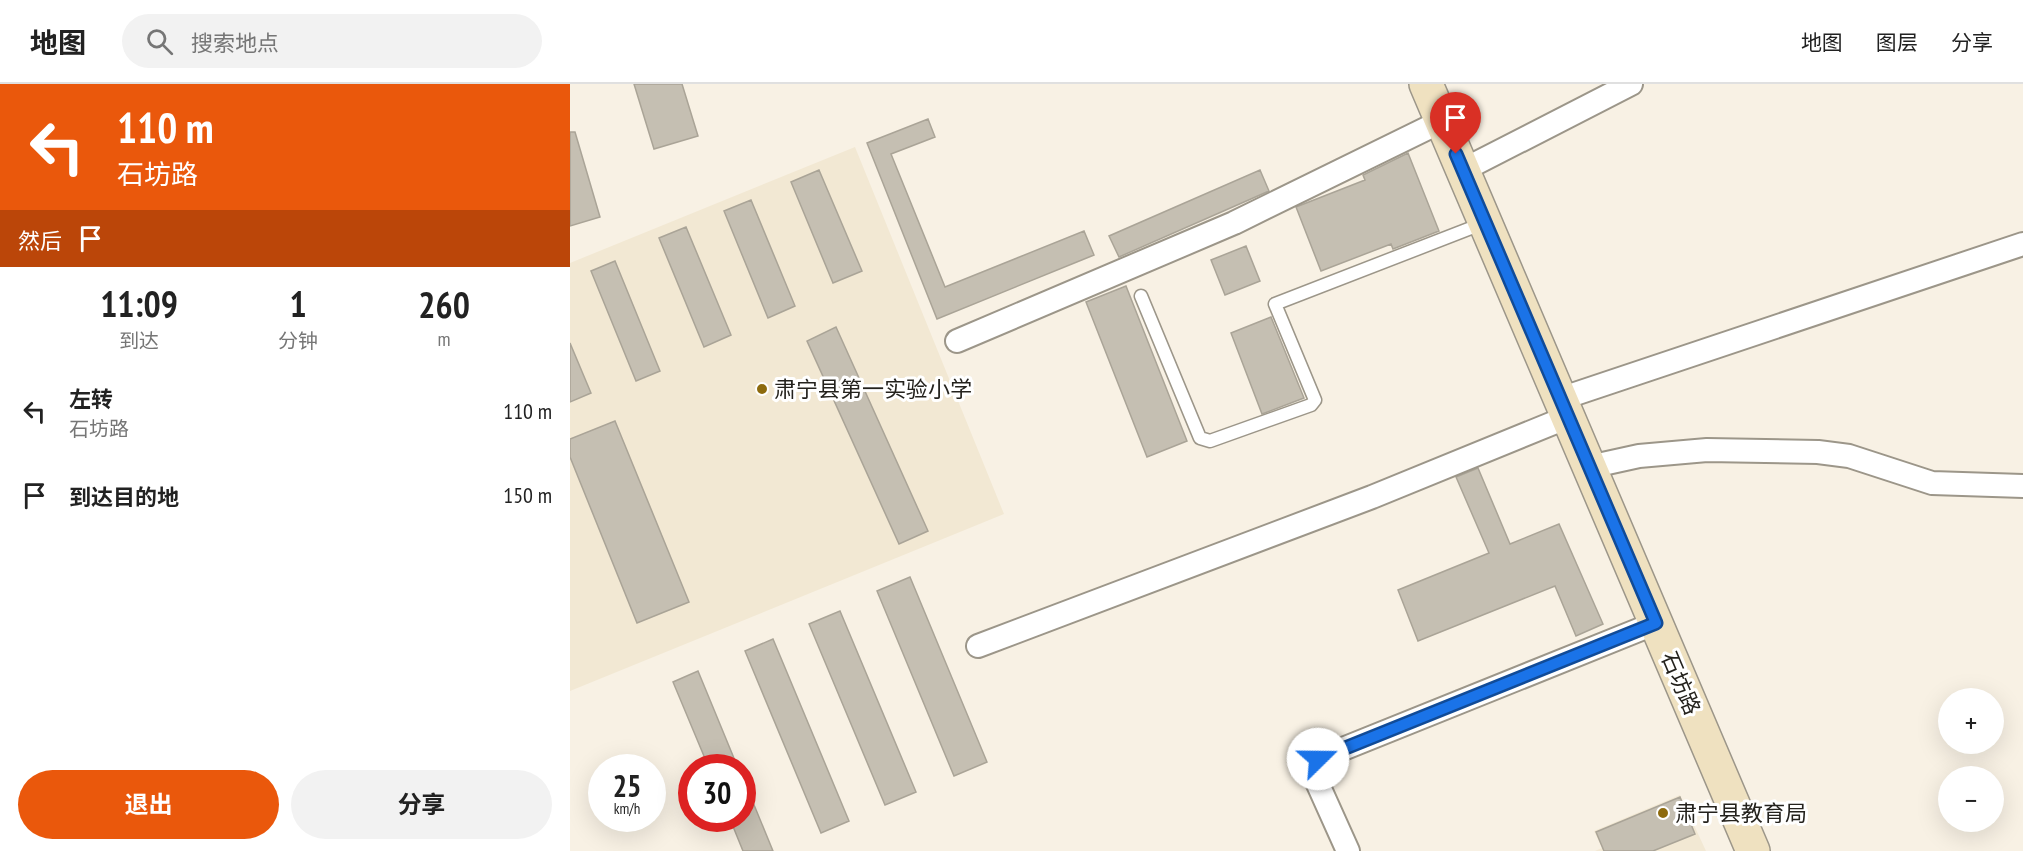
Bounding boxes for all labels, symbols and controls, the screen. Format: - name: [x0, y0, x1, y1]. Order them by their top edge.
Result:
- search box: [122, 14, 542, 68]
- text: 地图: [30, 24, 86, 61]
- icon: search: [143, 25, 176, 58]
- text: 搜索地点: [191, 29, 279, 57]
- text: 地图: [1801, 29, 1843, 56]
- text: 图层: [1876, 29, 1918, 56]
- text: 分享: [1951, 29, 1993, 56]
- pin: [1430, 92, 1481, 154]
- text: 110 m: [117, 100, 214, 155]
- icon: arrive: [1439, 101, 1472, 134]
- icon: left: [18, 108, 96, 186]
- text: 石坊路: [117, 157, 198, 191]
- icon: arrive: [74, 222, 107, 255]
- text: 然后: [18, 227, 62, 255]
- text: 11:09: [100, 280, 178, 327]
- text: 1: [290, 280, 307, 327]
- text: 260: [418, 281, 470, 328]
- text: m: [438, 326, 451, 352]
- text: 到达: [119, 328, 159, 354]
- text: 分钟: [278, 328, 318, 354]
- place label: 肃宁县第一实验小学: [774, 375, 972, 403]
- marker: 肃宁县第一实验小学: [755, 382, 769, 396]
- text: 左转: [69, 385, 113, 413]
- icon: left: [18, 395, 51, 428]
- text: 110 m: [503, 397, 552, 425]
- text: 石坊路: [69, 416, 129, 442]
- icon: arrive: [18, 479, 51, 512]
- text: 150 m: [503, 481, 552, 509]
- text: 到达目的地: [69, 483, 179, 511]
- street label: 石坊路: [1655, 647, 1707, 719]
- map controls: [1938, 688, 2004, 832]
- button: +: [1938, 688, 2004, 754]
- position arrow: [1286, 727, 1350, 791]
- speed limit sign: 30: [678, 754, 756, 832]
- text: 25: [613, 766, 641, 805]
- button: −: [1938, 766, 2004, 832]
- button: 退出: [18, 770, 279, 839]
- button: 分享: [291, 770, 552, 839]
- text: km/h: [614, 799, 640, 818]
- place label: 肃宁县教育局: [1675, 799, 1807, 827]
- marker: 肃宁县教育局: [1656, 806, 1670, 820]

